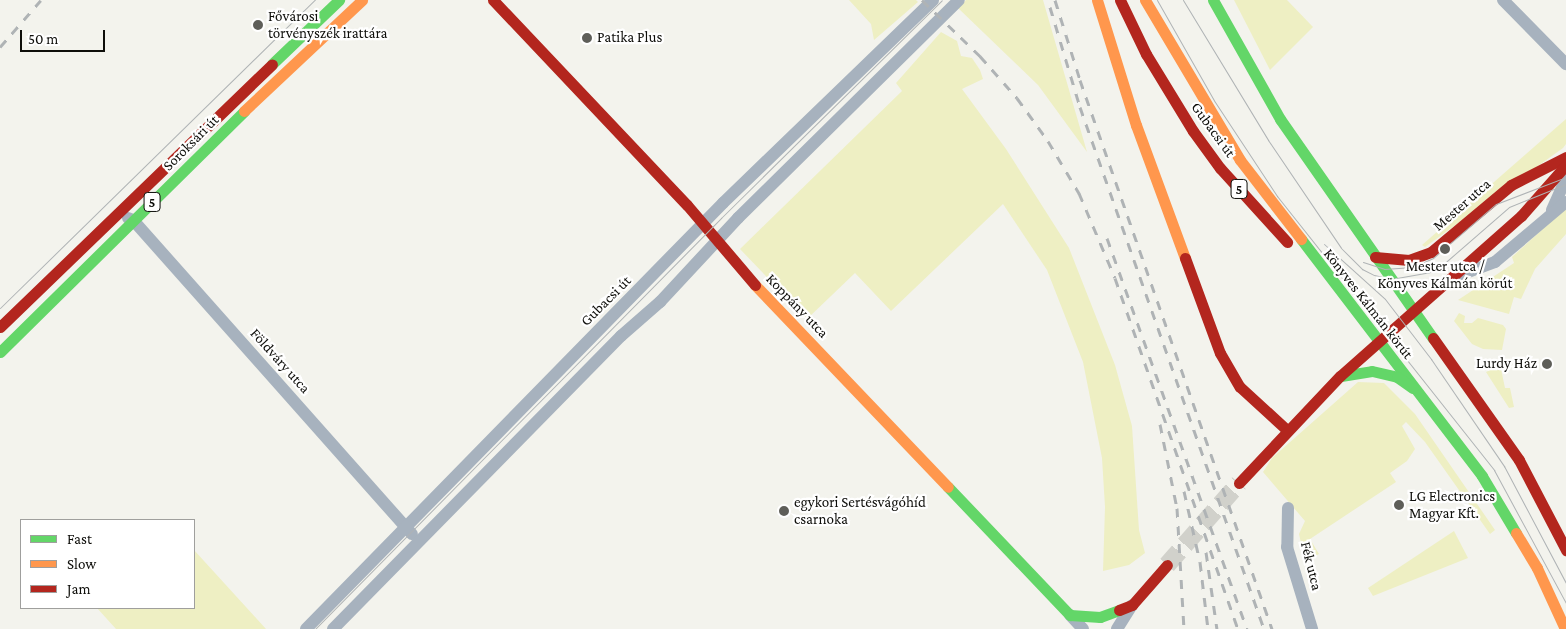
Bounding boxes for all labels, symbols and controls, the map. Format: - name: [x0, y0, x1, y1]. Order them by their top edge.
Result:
- place label: Fővárosi törvényszék irattára: [268, 7, 387, 42]
- marker: Fővárosi törvényszék irattára: [252, 19, 264, 31]
- scale bar: [22, 20, 108, 52]
- place label: Patika Plus: [597, 29, 662, 47]
- text: 50 m: [28, 31, 58, 47]
- marker: Patika Plus: [581, 32, 593, 44]
- street label: Gubacsi út: [1187, 99, 1239, 161]
- street label: Soroksári út: [159, 111, 223, 175]
- street label: Mester utca: [1429, 175, 1495, 235]
- road number: 5: [1230, 178, 1248, 200]
- road number: 5: [143, 190, 161, 213]
- marker: Mester utca / Könyves Kálmán körút: [1439, 243, 1451, 255]
- street label: Könyves Kálmán körút: [1319, 245, 1417, 363]
- place label: Mester utca / Könyves Kálmán körút: [1378, 257, 1512, 292]
- street label: Koppány utca: [762, 270, 832, 342]
- street label: Gubacsi út: [577, 272, 635, 330]
- street label: Földváry utca: [246, 325, 314, 397]
- place label: Lurdy Ház: [1476, 355, 1537, 373]
- marker: Lurdy Ház: [1541, 358, 1553, 370]
- place label: LG Electronics Magyar Kft.: [1409, 487, 1495, 522]
- place label: egykori Sertésvágóhíd csarnoka: [794, 493, 926, 528]
- marker: LG Electronics Magyar Kft.: [1393, 499, 1405, 511]
- marker: egykori Sertésvágóhíd csarnoka: [778, 505, 790, 517]
- legend: [20, 519, 195, 609]
- text: Fast: [67, 531, 92, 547]
- street label: Fék utca: [1296, 540, 1326, 592]
- text: Slow: [67, 556, 96, 572]
- text: Jam: [67, 581, 90, 597]

